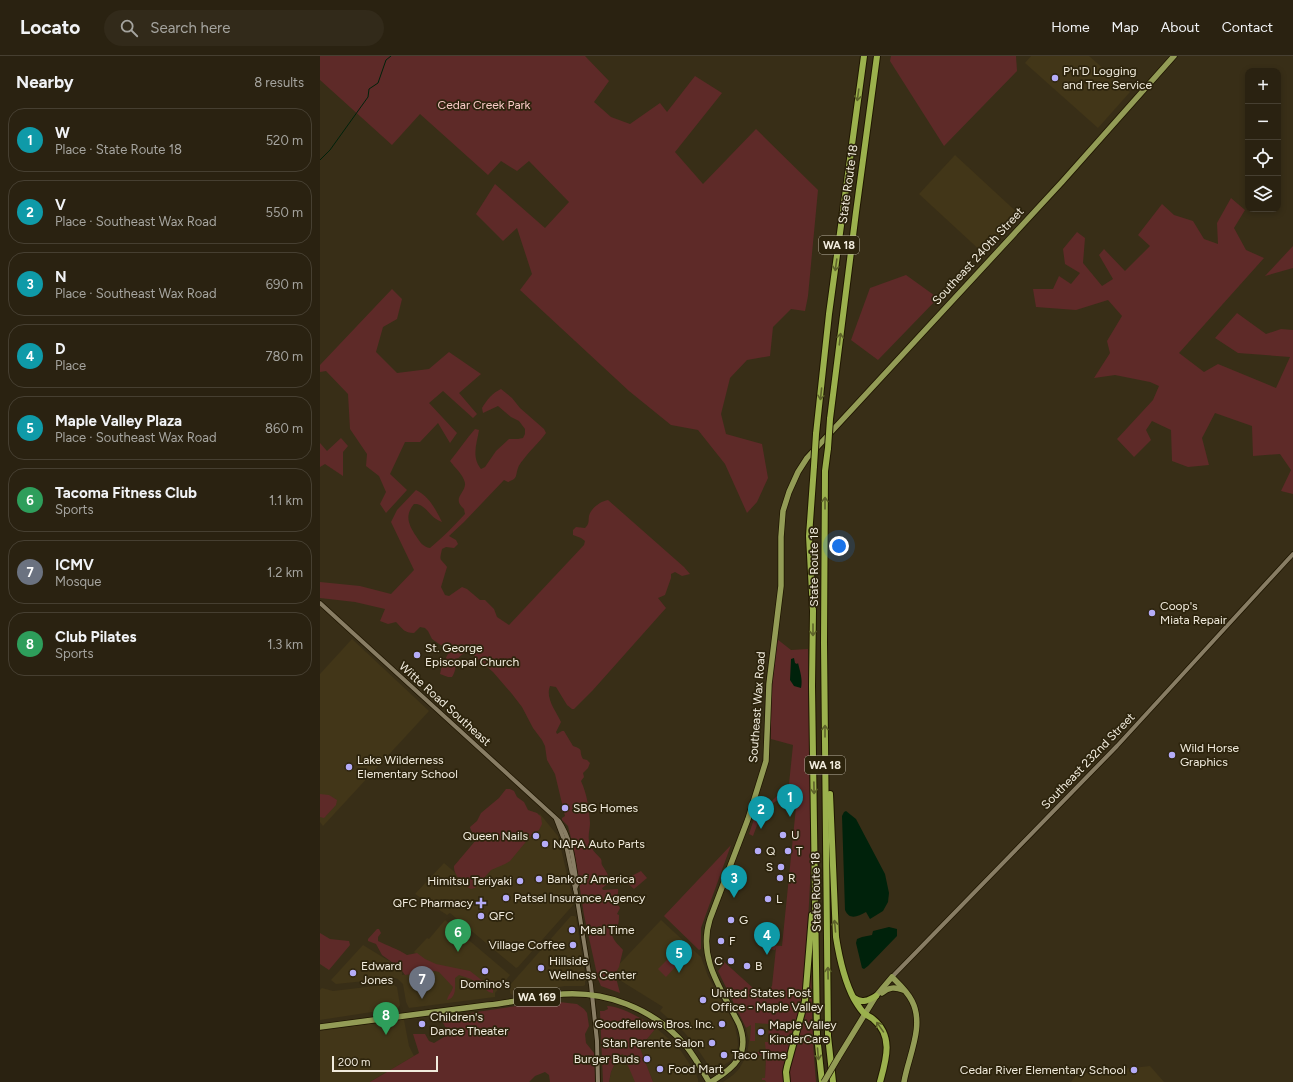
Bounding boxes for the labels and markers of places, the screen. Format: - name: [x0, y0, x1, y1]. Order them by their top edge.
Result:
- place label: P'n'D Logging and Tree Service: [1063, 64, 1152, 92]
- marker: P'n'D Logging and Tree Service: [1050, 73, 1060, 83]
- place label: Coop's Miata Repair: [1160, 599, 1227, 627]
- marker: Coop's Miata Repair: [1147, 608, 1157, 618]
- place label: St. George Episcopal Church: [425, 641, 519, 669]
- marker: St. George Episcopal Church: [412, 650, 422, 660]
- place label: Wild Horse Graphics: [1180, 741, 1240, 769]
- marker: Wild Horse Graphics: [1167, 750, 1177, 760]
- place label: Lake Wilderness Elementary School: [357, 753, 458, 781]
- marker: Lake Wilderness Elementary School: [344, 762, 354, 772]
- pin: 1: [777, 784, 803, 817]
- pin: 2: [748, 796, 774, 829]
- place label: SBG Homes: [573, 801, 639, 815]
- marker: SBG Homes: [560, 803, 570, 813]
- place label: U: [791, 828, 799, 842]
- place label: Queen Nails: [463, 829, 528, 843]
- marker: U: [778, 830, 788, 840]
- marker: Queen Nails: [531, 831, 541, 841]
- place label: NAPA Auto Parts: [553, 837, 645, 851]
- marker: NAPA Auto Parts: [540, 839, 550, 849]
- place label: Q: [766, 844, 775, 858]
- place label: T: [796, 844, 803, 858]
- marker: Q: [753, 846, 763, 856]
- marker: T: [783, 846, 793, 856]
- place label: S: [766, 860, 773, 874]
- marker: S: [776, 862, 786, 872]
- pin: 3: [721, 865, 747, 898]
- place label: R: [788, 871, 796, 885]
- place label: Bank of America: [547, 872, 635, 886]
- marker: R: [775, 873, 785, 883]
- place label: Himitsu Teriyaki: [427, 874, 512, 888]
- marker: Bank of America: [534, 874, 544, 884]
- marker: Himitsu Teriyaki: [515, 876, 525, 886]
- place label: Patsel Insurance Agency: [514, 891, 646, 905]
- place label: L: [776, 892, 783, 906]
- marker: Patsel Insurance Agency: [501, 893, 511, 903]
- marker: L: [763, 894, 773, 904]
- place label: QFC Pharmacy: [393, 896, 474, 910]
- marker: QFC Pharmacy: [476, 898, 486, 908]
- place label: QFC: [489, 909, 514, 923]
- marker: QFC: [476, 911, 486, 921]
- place label: G: [739, 913, 748, 927]
- marker: G: [726, 915, 736, 925]
- pin: 6: [445, 919, 471, 952]
- pin: 4: [754, 922, 780, 955]
- place label: Meal Time: [580, 923, 635, 937]
- marker: Meal Time: [567, 925, 577, 935]
- place label: F: [729, 934, 736, 948]
- marker: F: [716, 936, 726, 946]
- place label: Village Coffee: [488, 938, 565, 952]
- marker: Village Coffee: [568, 940, 578, 950]
- pin: 5: [666, 940, 692, 973]
- place label: Hillside Wellness Center: [549, 954, 636, 982]
- place label: C: [714, 954, 723, 968]
- marker: C: [726, 956, 736, 966]
- place label: Edward Jones: [361, 959, 402, 987]
- place label: B: [755, 959, 762, 973]
- marker: B: [742, 961, 752, 971]
- marker: Hillside Wellness Center: [536, 963, 546, 973]
- pin: 7: [409, 966, 435, 999]
- marker: Domino's: [480, 966, 490, 976]
- marker: Edward Jones: [348, 968, 358, 978]
- place label: Domino's: [460, 977, 510, 991]
- place label: United States Post Office - Maple Valley: [711, 986, 824, 1014]
- marker: United States Post Office - Maple Valley: [698, 995, 708, 1005]
- pin: 8: [373, 1002, 399, 1035]
- place label: Children's Dance Theater: [430, 1010, 508, 1038]
- place label: Goodfellows Bros. Inc.: [595, 1017, 714, 1031]
- place label: Maple Valley KinderCare: [769, 1018, 837, 1046]
- marker: Children's Dance Theater: [417, 1019, 427, 1029]
- marker: Goodfellows Bros. Inc.: [717, 1019, 727, 1029]
- marker: Maple Valley KinderCare: [756, 1027, 766, 1037]
- place label: Stan Parente Salon: [602, 1036, 704, 1050]
- marker: Stan Parente Salon: [707, 1038, 717, 1048]
- place label: Taco Time: [732, 1048, 787, 1062]
- marker: Taco Time: [719, 1050, 729, 1060]
- place label: Burger Buds: [574, 1052, 639, 1066]
- marker: Burger Buds: [642, 1054, 652, 1064]
- place label: Food Mart: [668, 1062, 724, 1076]
- place label: Cedar River Elementary School: [960, 1063, 1126, 1077]
- marker: Food Mart: [655, 1064, 665, 1074]
- marker: Cedar River Elementary School: [1129, 1065, 1139, 1075]

